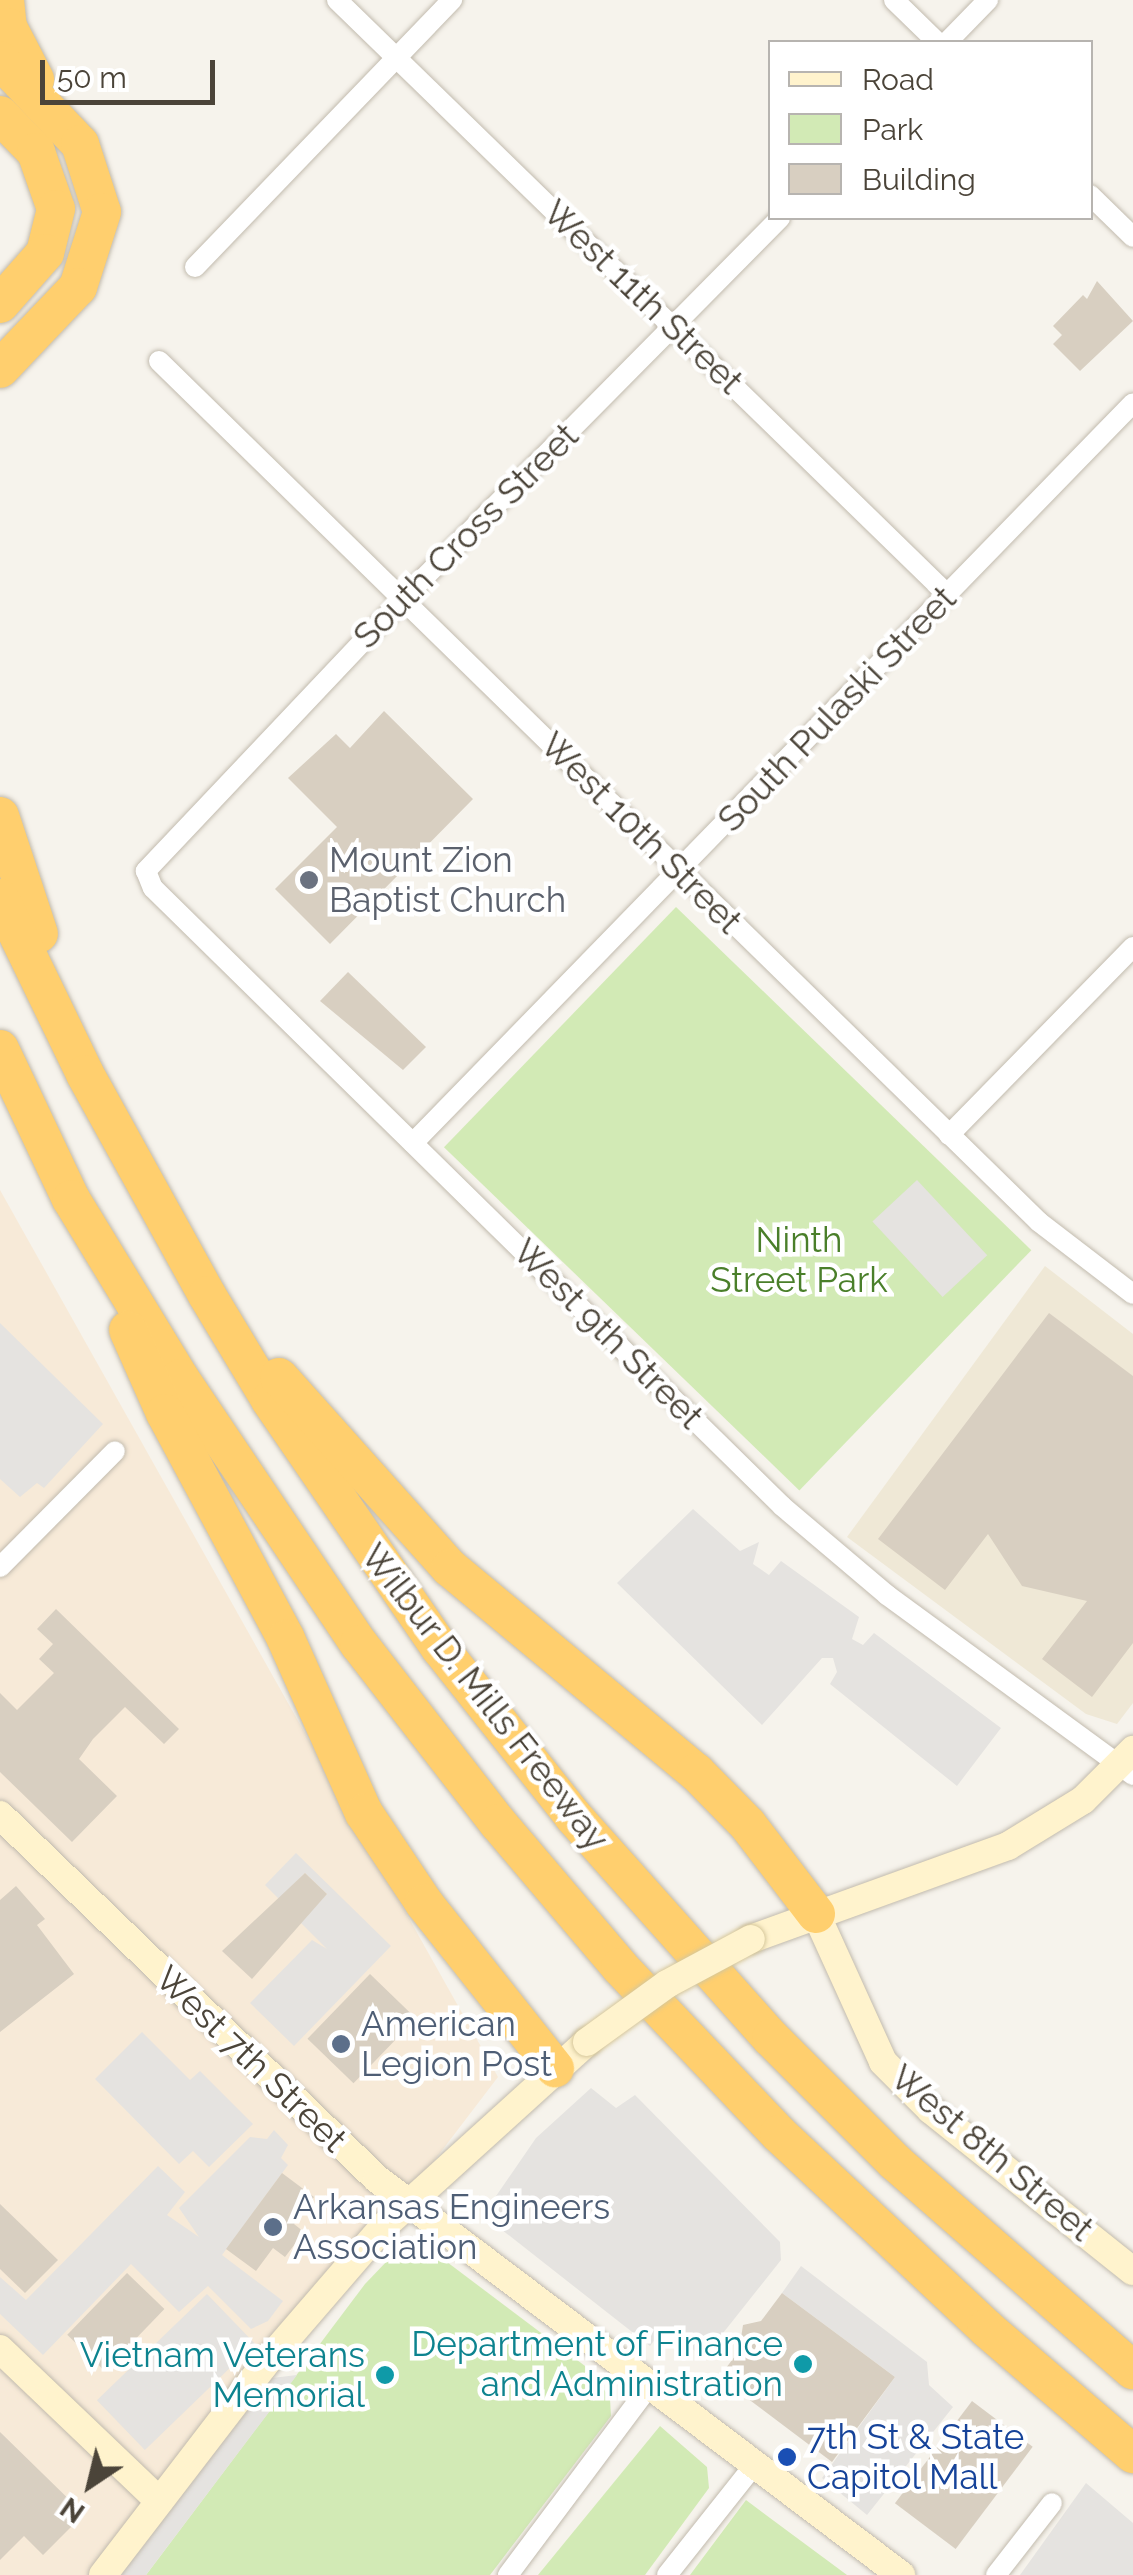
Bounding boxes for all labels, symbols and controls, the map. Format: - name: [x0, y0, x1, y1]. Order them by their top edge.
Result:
- scale bar: [45, 40, 220, 102]
- legend: [768, 40, 1093, 220]
- text: 50 m: [57, 60, 127, 95]
- text: Road: [862, 62, 934, 97]
- text: Park: [862, 112, 923, 147]
- text: Building: [862, 162, 976, 197]
- street label: West 11th Street: [535, 191, 751, 403]
- street label: South Cross Street: [345, 415, 587, 657]
- street label: South Pulaski Street: [709, 578, 965, 840]
- street label: West 10th Street: [532, 724, 750, 942]
- place label: Mount Zion Baptist Church: [329, 839, 566, 921]
- marker: Mount Zion Baptist Church: [298, 869, 320, 891]
- park label: Ninth Street Park: [710, 1219, 888, 1301]
- street label: West 9th Street: [504, 1230, 712, 1438]
- street label: Wilbur D. Mills Freeway: [352, 1535, 618, 1859]
- street label: West 7th Street: [147, 1957, 355, 2161]
- place label: American Legion Post: [361, 2003, 552, 2085]
- marker: American Legion Post: [330, 2033, 352, 2055]
- street label: West 8th Street: [882, 2056, 1102, 2250]
- place label: Arkansas Engineers Association: [293, 2186, 610, 2268]
- marker: Arkansas Engineers Association: [262, 2216, 284, 2238]
- place label: Department of Finance and Administration: [410, 2323, 783, 2405]
- place label: Vietnam Veterans Memorial: [79, 2334, 365, 2416]
- marker: Department of Finance and Administration: [792, 2353, 814, 2375]
- marker: Vietnam Veterans Memorial: [374, 2364, 396, 2386]
- place label: 7th St & State Capitol Mall: [807, 2416, 1024, 2498]
- north arrow: [40, 2435, 140, 2535]
- marker: 7th St & State Capitol Mall: [776, 2446, 798, 2468]
- text: N: [54, 2490, 91, 2530]

